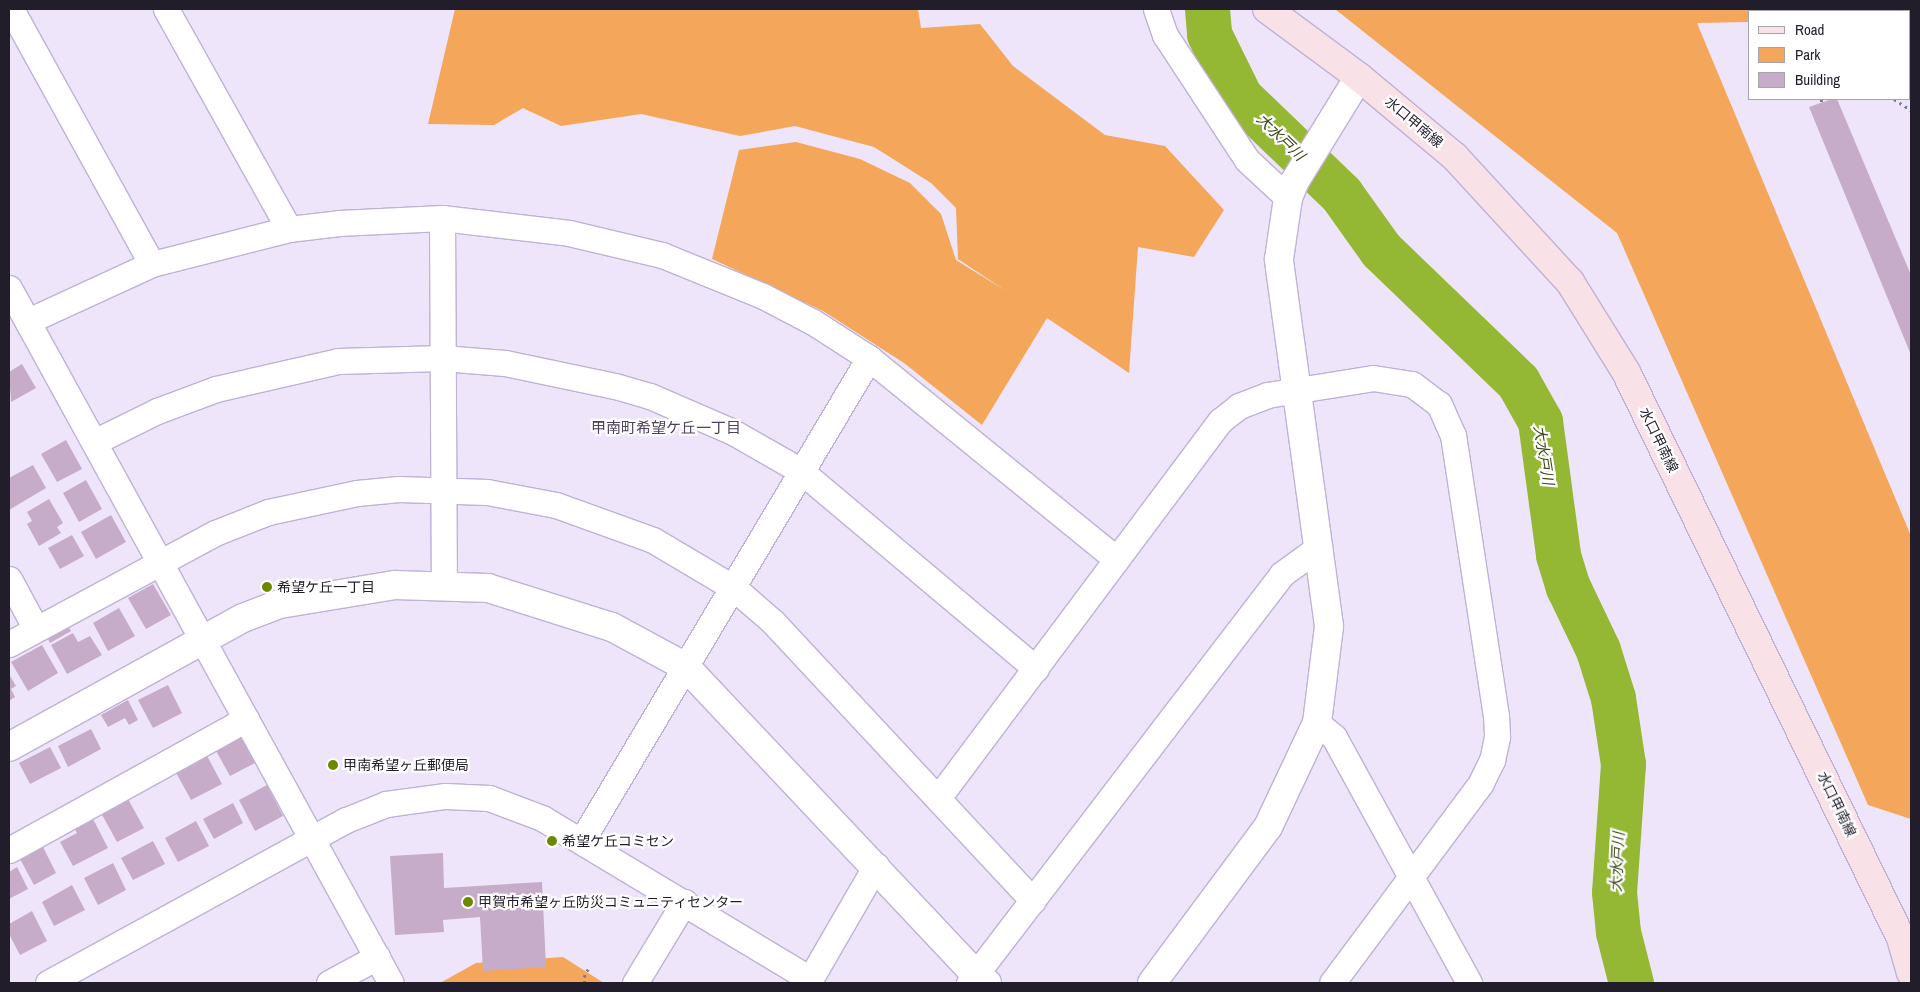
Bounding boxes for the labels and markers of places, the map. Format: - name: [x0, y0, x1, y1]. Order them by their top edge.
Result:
- place label: 希望ケ丘一丁目: [277, 579, 375, 595]
- marker: 希望ケ丘一丁目: [261, 581, 273, 593]
- place label: 甲南希望ヶ丘郵便局: [343, 757, 469, 773]
- marker: 甲南希望ヶ丘郵便局: [327, 759, 339, 771]
- place label: 希望ケ丘コミセン: [562, 833, 674, 849]
- marker: 希望ケ丘コミセン: [546, 835, 558, 847]
- place label: 甲賀市希望ヶ丘防災コミュニティセンター: [478, 894, 744, 910]
- marker: 甲賀市希望ヶ丘防災コミュニティセンター: [462, 896, 474, 908]

